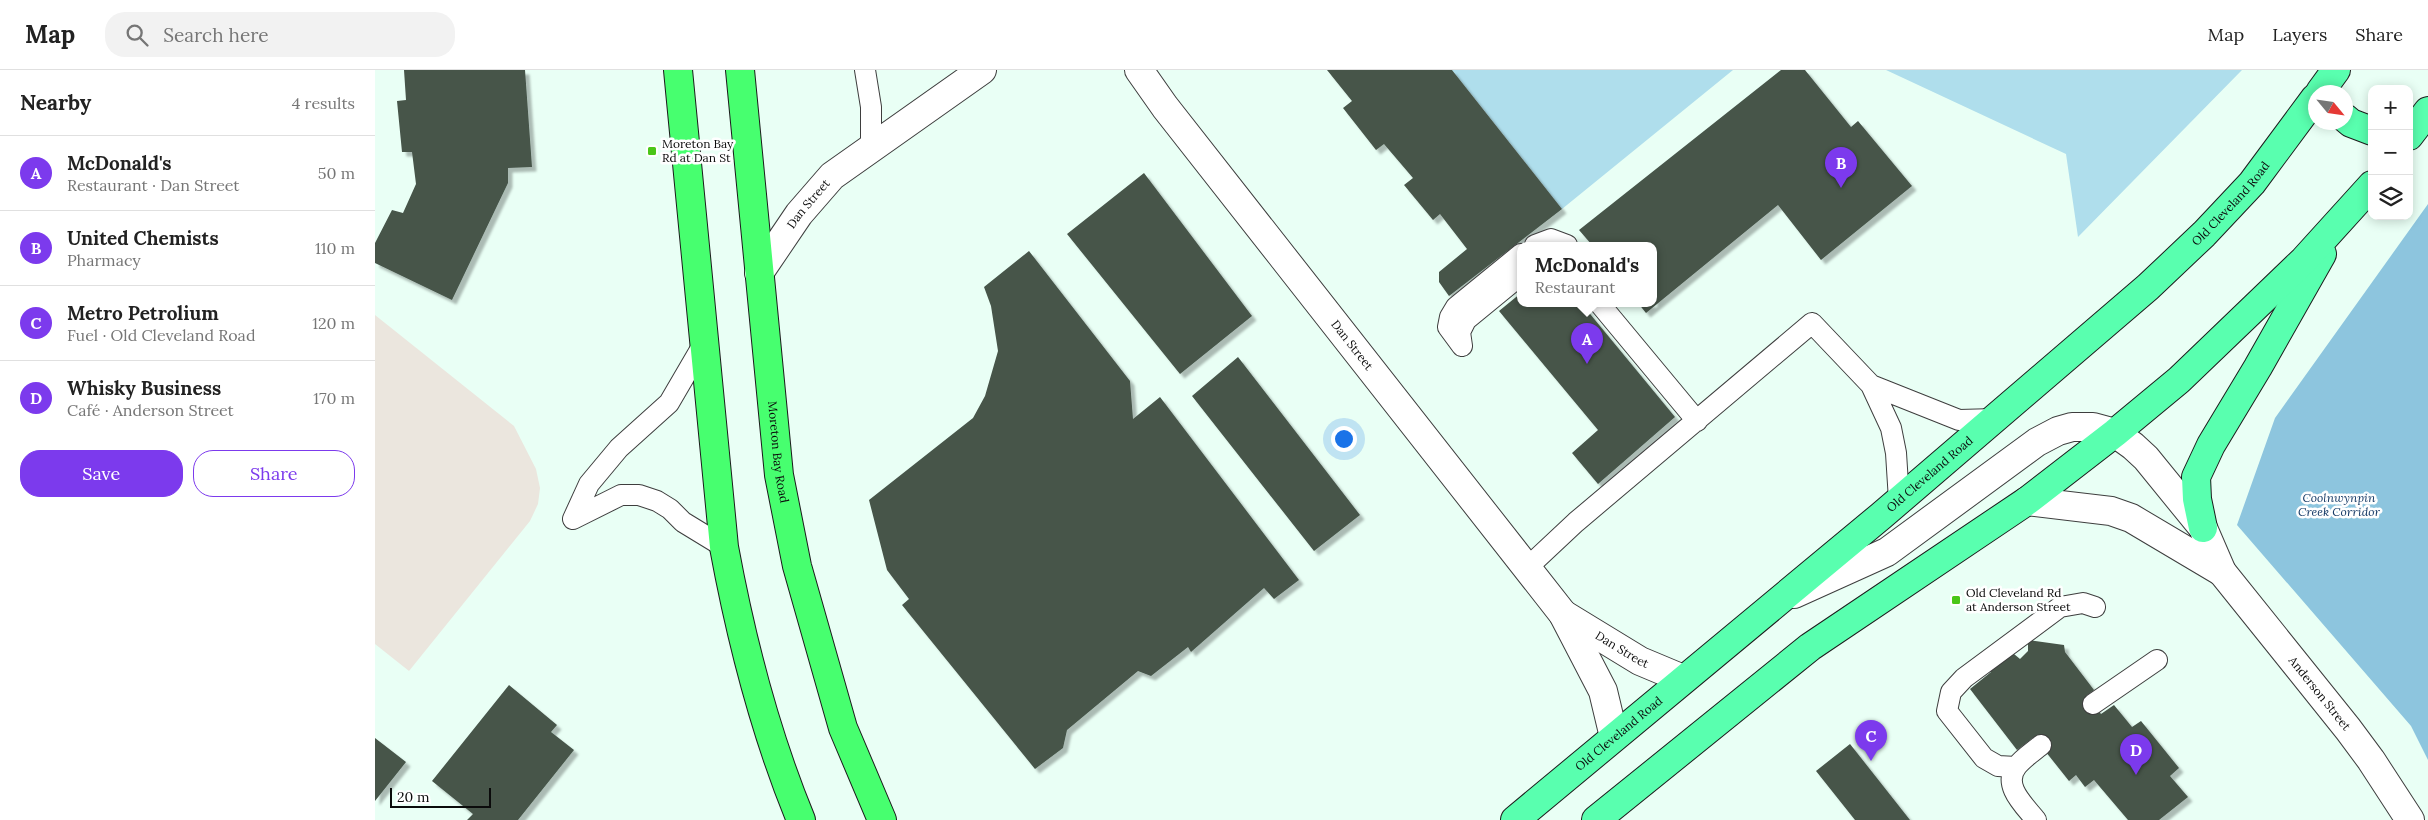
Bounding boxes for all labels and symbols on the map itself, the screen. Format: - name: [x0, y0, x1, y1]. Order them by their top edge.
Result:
- north arrow: [2308, 85, 2353, 130]
- place label: Moreton Bay Rd at Dan St: [662, 136, 734, 165]
- marker: Moreton Bay Rd at Dan St: [646, 145, 658, 157]
- pin: B: [1825, 147, 1857, 188]
- street label: Old Cleveland Road: [2188, 158, 2272, 249]
- street label: Dan Street: [783, 176, 833, 231]
- street label: Dan Street: [1328, 317, 1377, 373]
- pin: A: [1571, 323, 1603, 364]
- street label: Moreton Bay Road: [765, 400, 792, 504]
- your location: [1331, 426, 1357, 452]
- street label: Old Cleveland Road: [1883, 433, 1976, 515]
- park label: Coolnwynpin Creek Corridor: [2298, 490, 2381, 519]
- place label: Old Cleveland Rd at Anderson Street: [1966, 585, 2071, 614]
- marker: Old Cleveland Rd at Anderson Street: [1950, 594, 1962, 606]
- street label: Dan Street: [1593, 628, 1651, 671]
- street label: Anderson Street: [2285, 652, 2354, 734]
- street label: Old Cleveland Road: [1572, 693, 1665, 774]
- pin: C: [1855, 720, 1887, 761]
- pin: D: [2120, 734, 2152, 775]
- scale bar: [390, 785, 491, 808]

